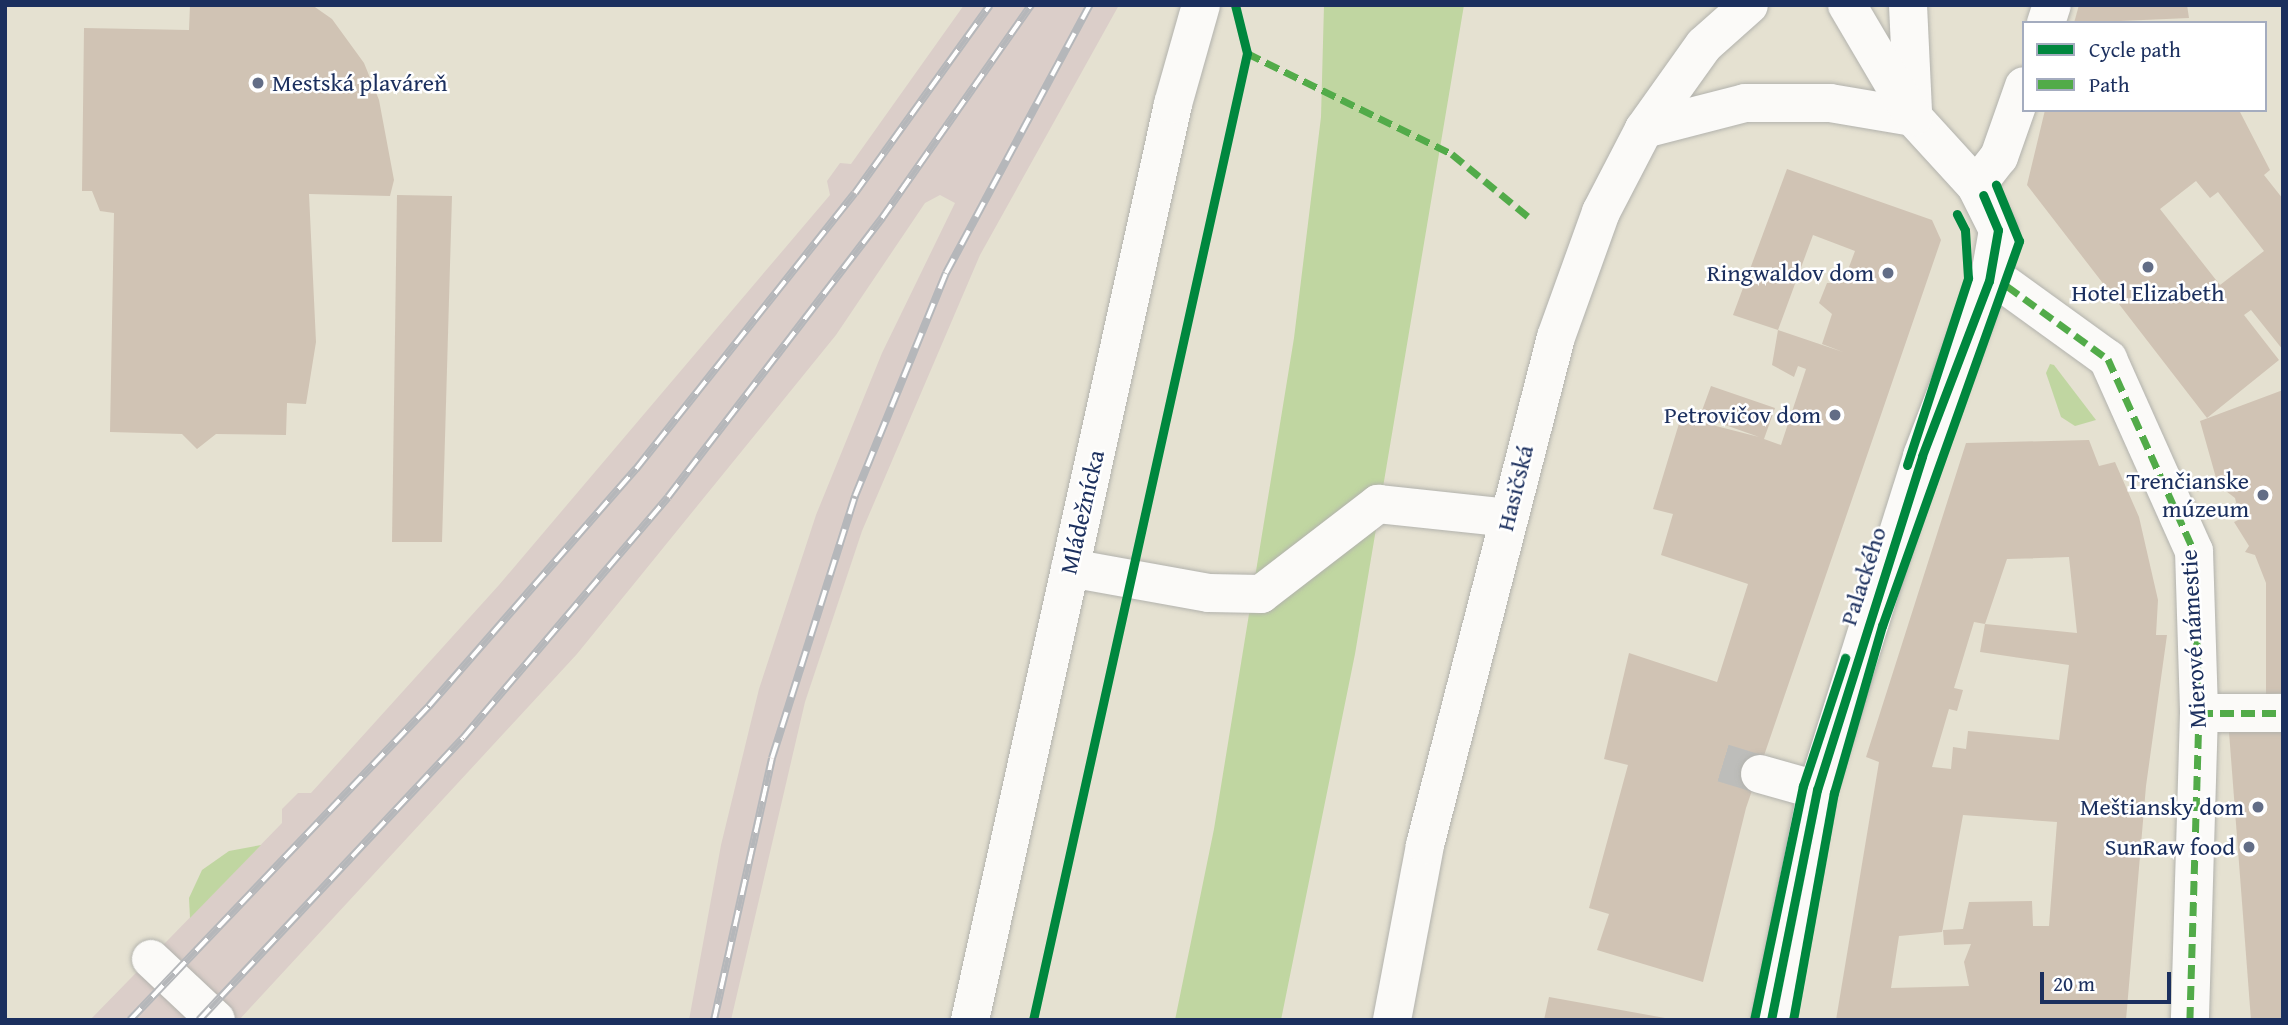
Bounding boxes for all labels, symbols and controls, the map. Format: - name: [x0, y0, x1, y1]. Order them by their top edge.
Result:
- legend: [2022, 21, 2267, 112]
- text: Cycle path: [2089, 34, 2181, 65]
- place label: Mestská plaváreň: [272, 69, 448, 97]
- text: Path: [2089, 69, 2129, 100]
- marker: Mestská plaváreň: [250, 75, 266, 91]
- place label: Ringwaldov dom: [1707, 259, 1874, 287]
- marker: Hotel Elizabeth: [2140, 259, 2156, 275]
- marker: Ringwaldov dom: [1880, 265, 1896, 281]
- place label: Hotel Elizabeth: [2071, 279, 2225, 307]
- place label: Petrovičov dom: [1664, 401, 1821, 429]
- marker: Petrovičov dom: [1827, 407, 1843, 423]
- street label: Hasičská: [1490, 442, 1540, 534]
- street label: Mládežnícka: [1054, 447, 1110, 577]
- place label: Trenčianske múzeum: [2127, 467, 2249, 523]
- marker: Trenčianske múzeum: [2255, 487, 2271, 503]
- street label: Palackého: [1834, 523, 1892, 629]
- street label: Mierové námestie: [2174, 549, 2212, 729]
- place label: Meštiansky dom: [2080, 793, 2244, 821]
- marker: Meštiansky dom: [2250, 799, 2266, 815]
- place label: SunRaw food: [2105, 833, 2235, 861]
- marker: SunRaw food: [2241, 839, 2257, 855]
- scale bar: [2043, 958, 2174, 1002]
- text: 20 m: [2053, 968, 2095, 999]

